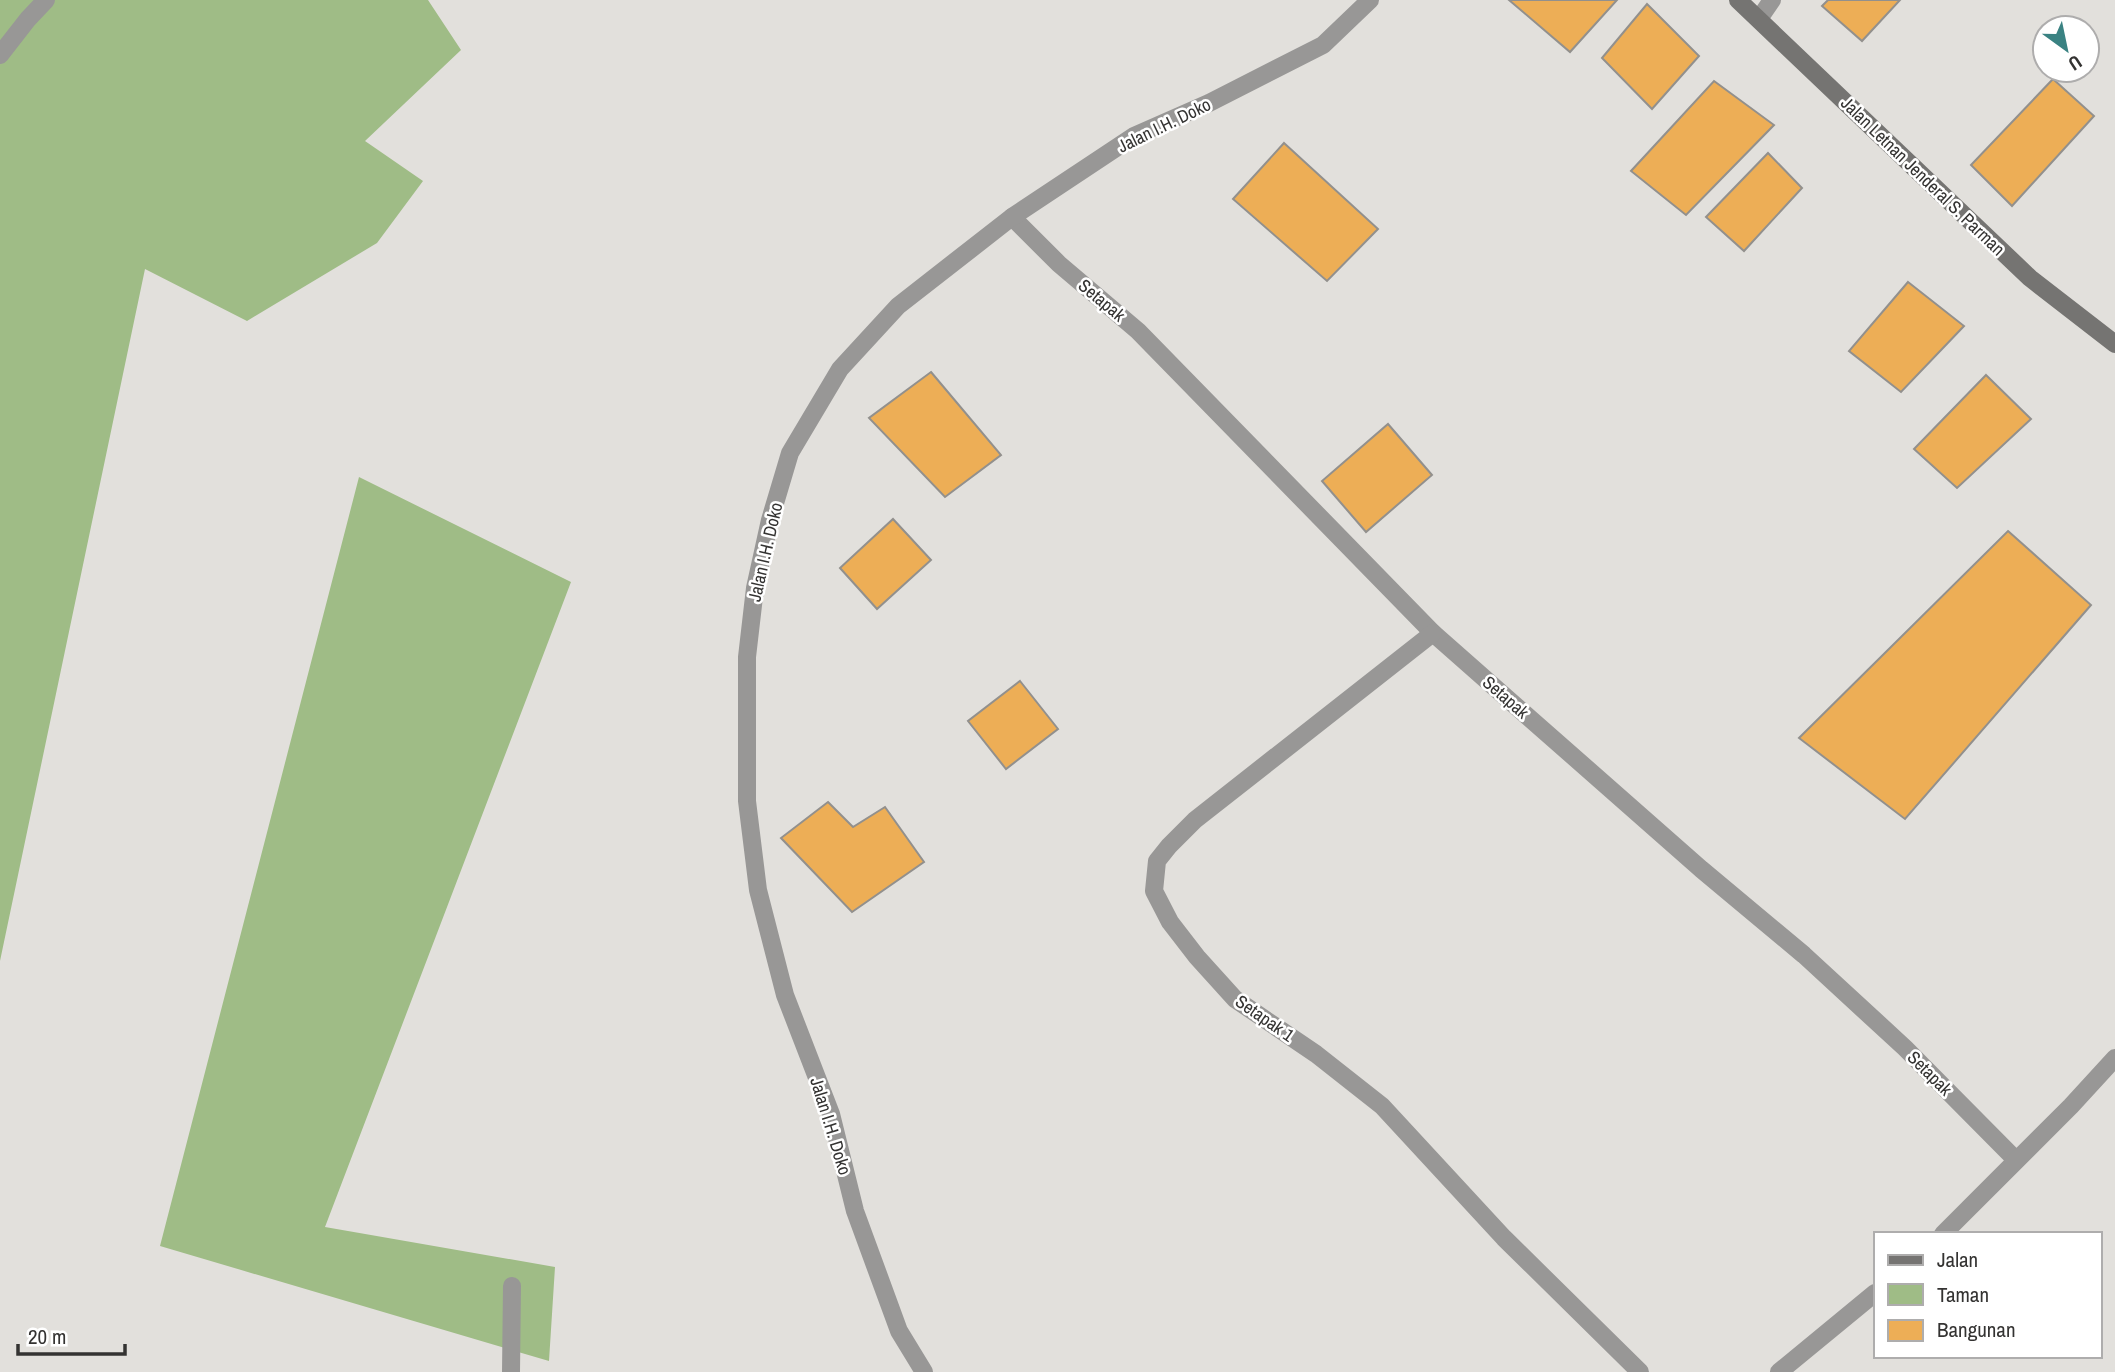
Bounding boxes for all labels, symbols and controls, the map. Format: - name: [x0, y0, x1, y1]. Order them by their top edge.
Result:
- north arrow: [2031, 14, 2101, 84]
- text: U: [2063, 49, 2087, 77]
- street label: Jalan Letnan Jenderal S. Parman: [1836, 91, 2010, 261]
- street label: Jalan I.H. Doko: [1113, 92, 1215, 158]
- street label: Setapak: [1073, 273, 1131, 327]
- street label: Jalan I.H. Doko: [741, 500, 789, 604]
- street label: Setapak: [1477, 670, 1535, 725]
- street label: Setapak 1: [1231, 989, 1300, 1048]
- street label: Setapak: [1902, 1045, 1958, 1101]
- street label: Jalan I.H. Doko: [804, 1074, 858, 1178]
- legend: [1874, 1232, 2101, 1358]
- text: Jalan: [1937, 1245, 1978, 1274]
- text: Taman: [1937, 1280, 1989, 1309]
- scale bar: [18, 1312, 124, 1356]
- text: Bangunan: [1937, 1315, 2016, 1344]
- text: 20 m: [28, 1322, 66, 1351]

